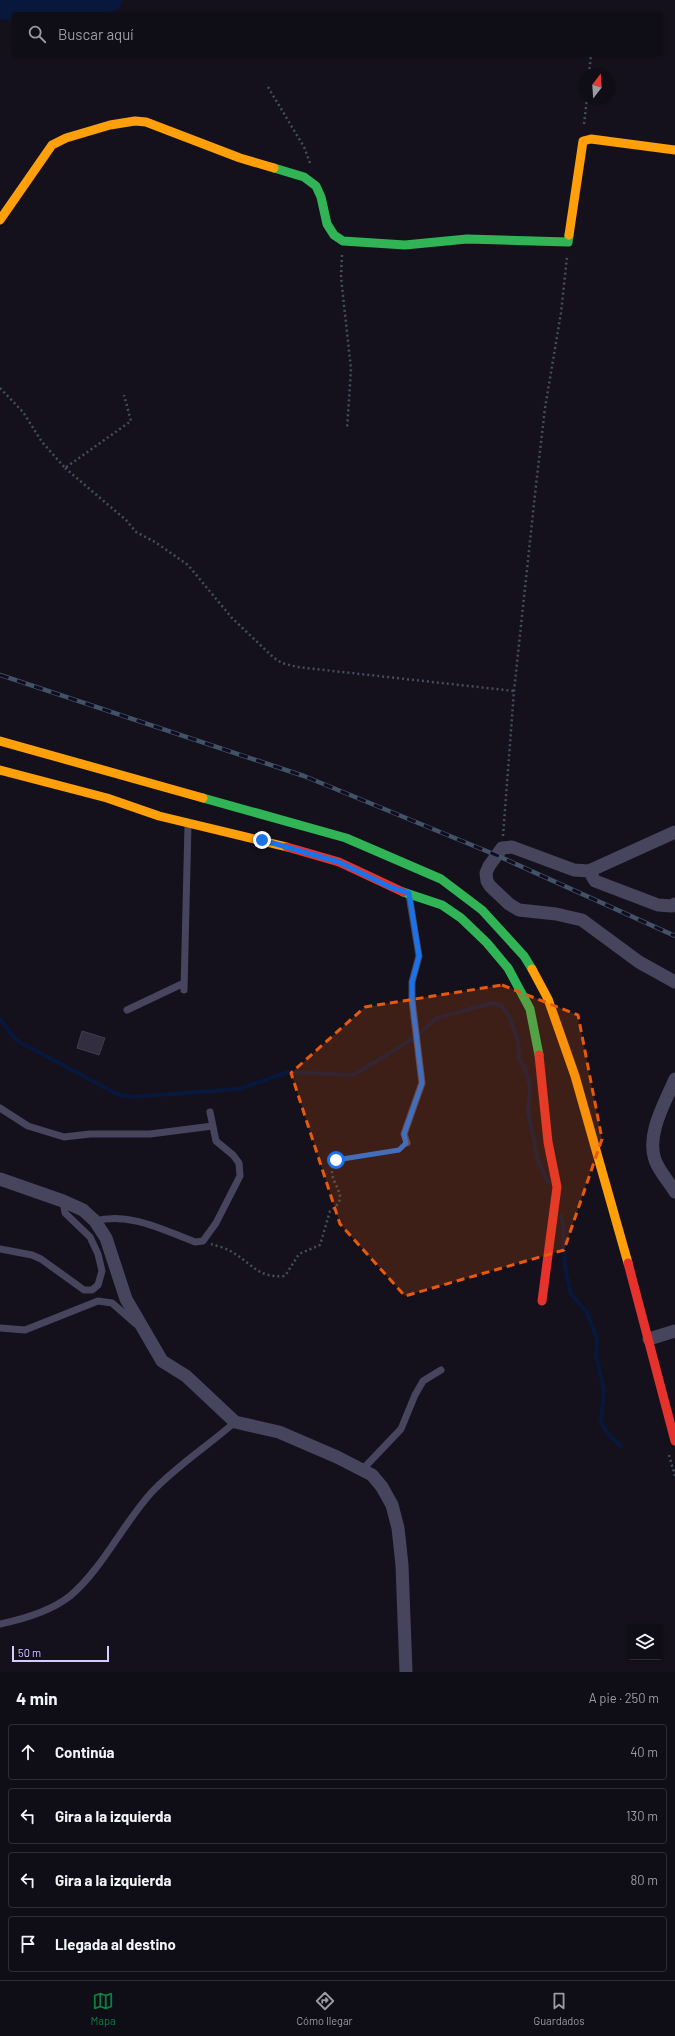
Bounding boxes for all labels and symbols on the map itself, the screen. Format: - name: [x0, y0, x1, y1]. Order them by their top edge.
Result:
- north arrow: [579, 68, 615, 104]
- route end: [253, 831, 271, 849]
- route start: [327, 1151, 345, 1169]
- scale bar: [12, 1644, 109, 1663]

